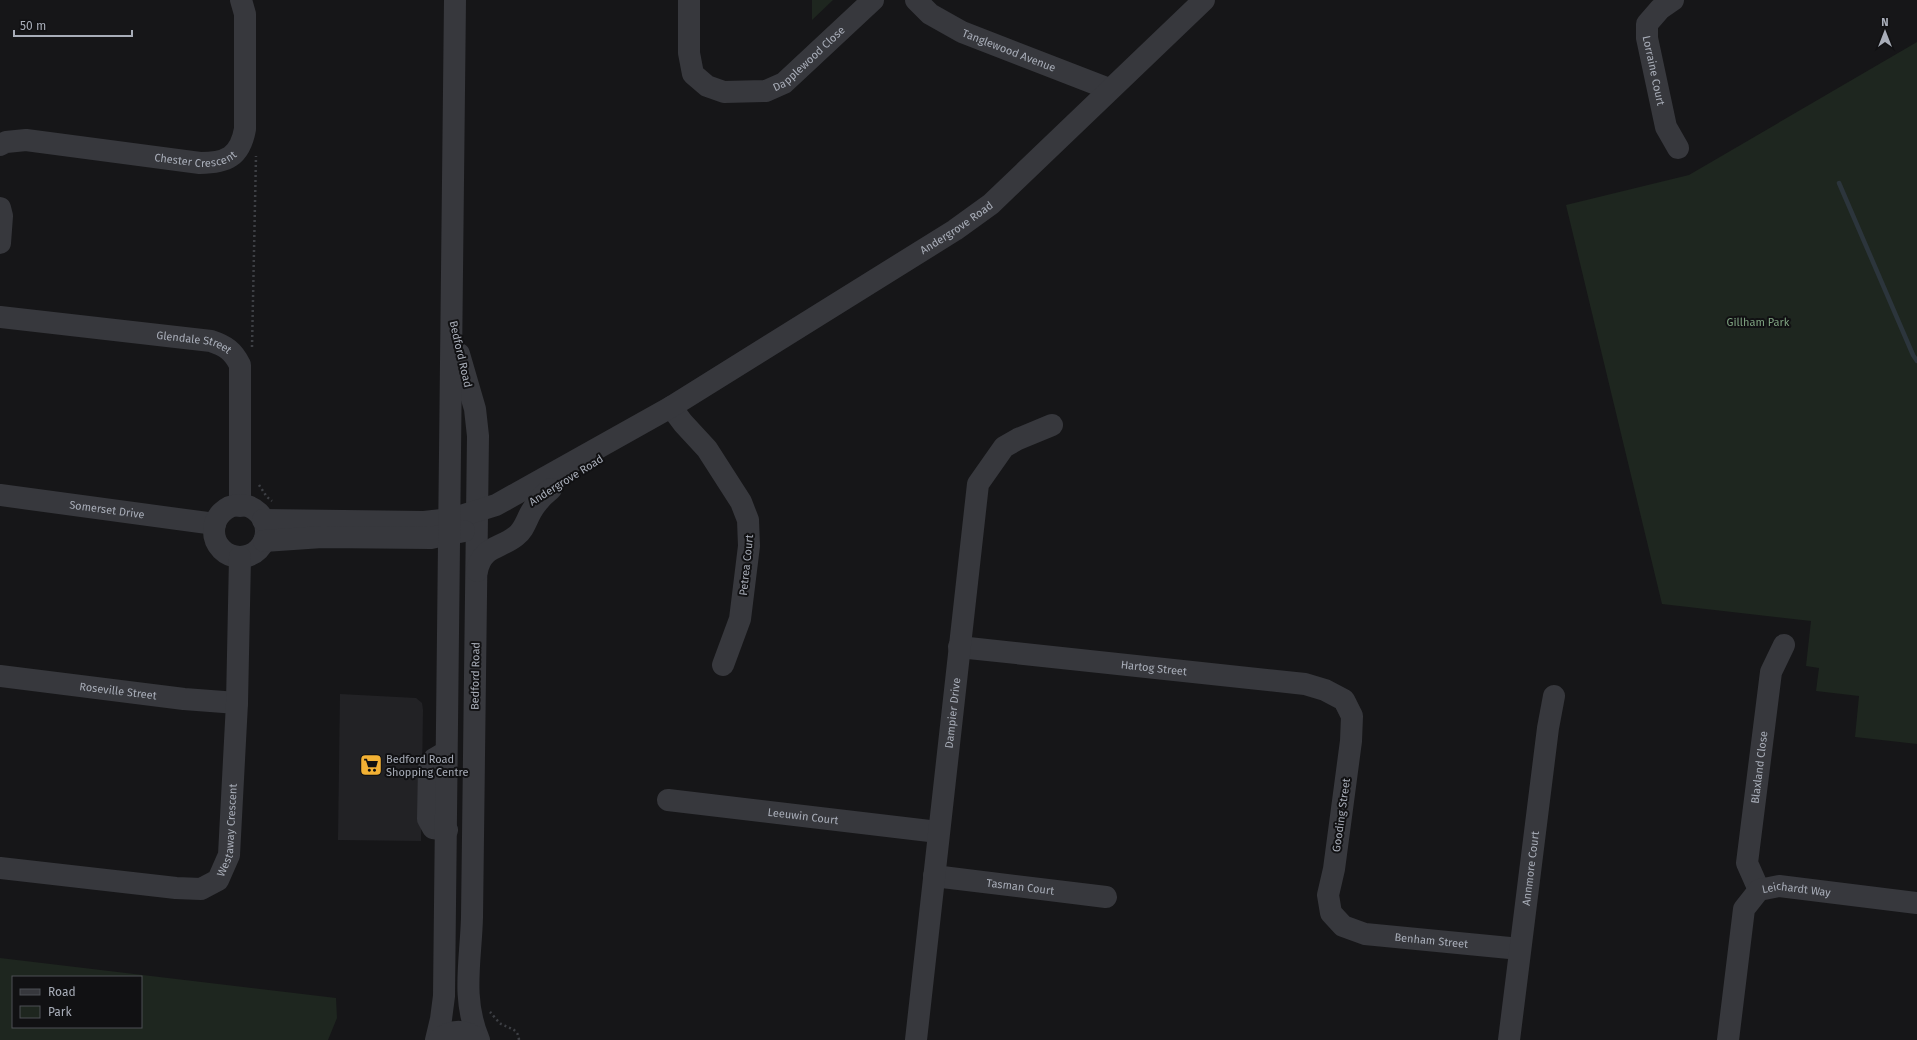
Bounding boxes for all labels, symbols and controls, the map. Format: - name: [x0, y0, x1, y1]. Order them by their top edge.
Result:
- scale bar: [14, 12, 132, 38]
- north arrow: [1865, 12, 1905, 52]
- text: N: [1881, 16, 1889, 29]
- text: 50 m: [20, 19, 46, 33]
- street label: Dapplewood Close: [771, 24, 848, 94]
- street label: Tanglewood Avenue: [960, 27, 1058, 75]
- street label: Lorraine Court: [1640, 35, 1667, 107]
- street label: Chester Crescent: [154, 148, 240, 170]
- street label: Andergrove Road: [918, 199, 996, 257]
- park label: Gillham Park: [1727, 316, 1790, 329]
- street label: Bedford Road: [447, 319, 474, 389]
- street label: Glendale Street: [156, 329, 234, 357]
- street label: Andergrove Road: [527, 452, 606, 508]
- street label: Somerset Drive: [69, 498, 145, 521]
- street label: Petrea Court: [737, 534, 756, 596]
- street label: Bedford Road: [468, 642, 483, 710]
- street label: Hartog Street: [1120, 658, 1188, 678]
- street label: Dampier Drive: [943, 677, 963, 749]
- street label: Roseville Street: [79, 680, 157, 703]
- street label: Blaxland Close: [1749, 730, 1771, 804]
- supermarket icon: Bedford Road Shopping Centre: [358, 752, 384, 778]
- place label: Bedford Road Shopping Centre: [386, 753, 468, 779]
- street label: Gooding Street: [1330, 777, 1353, 853]
- street label: Westaway Crescent: [214, 783, 240, 879]
- street label: Leeuwin Court: [767, 806, 839, 827]
- street label: Annmore Court: [1520, 830, 1542, 906]
- street label: Tasman Court: [986, 876, 1055, 898]
- street label: Leichardt Way: [1761, 880, 1832, 899]
- street label: Benham Street: [1394, 931, 1469, 951]
- legend: [12, 976, 142, 1028]
- text: Road: [48, 985, 76, 999]
- text: Park: [48, 1005, 72, 1019]

